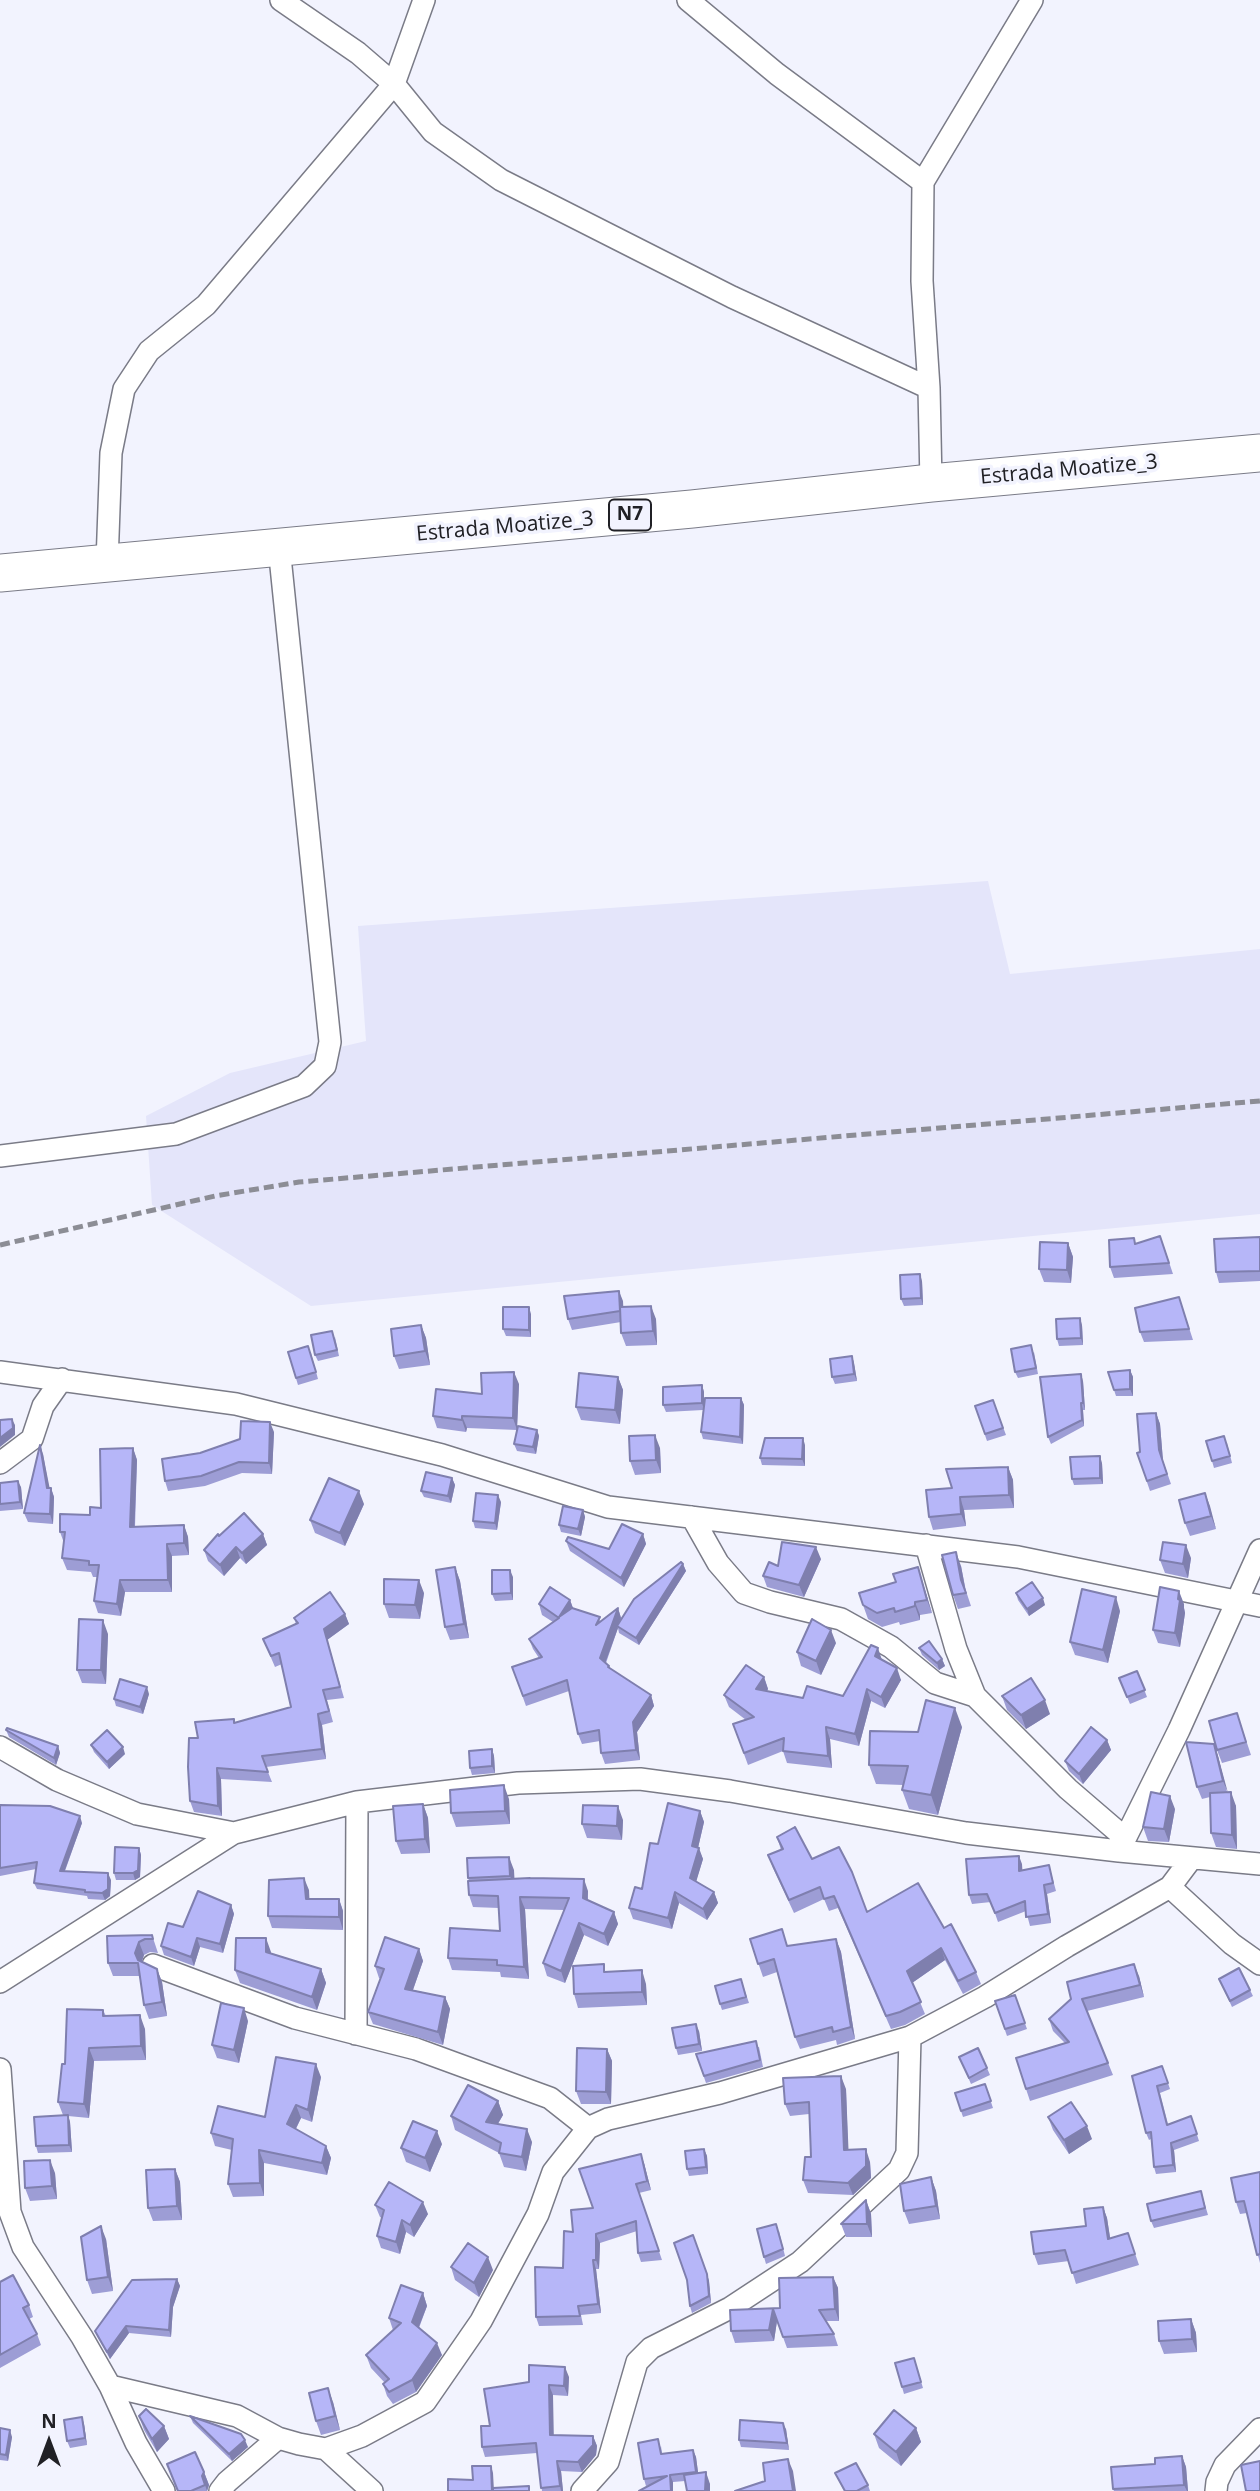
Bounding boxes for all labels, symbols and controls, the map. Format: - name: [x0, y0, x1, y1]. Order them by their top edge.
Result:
- street label: Estrada Moatize_3: [979, 450, 1159, 490]
- road number: N7: [609, 500, 651, 530]
- street label: Estrada Moatize_3: [415, 507, 595, 547]
- north arrow: [14, 2407, 84, 2477]
- text: N: [41, 2408, 57, 2434]

